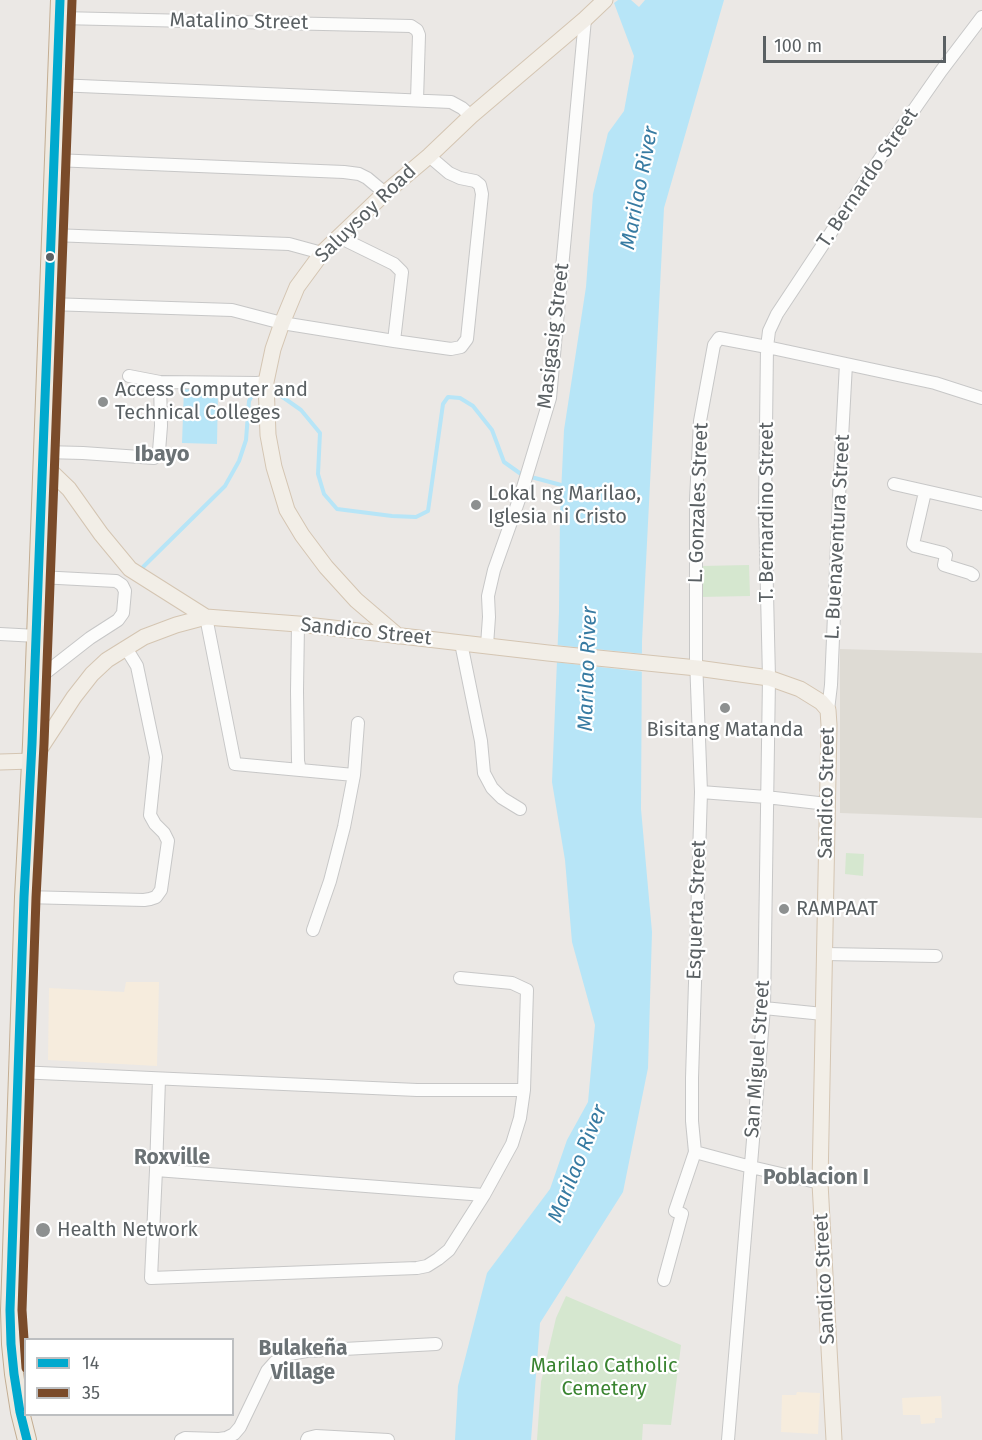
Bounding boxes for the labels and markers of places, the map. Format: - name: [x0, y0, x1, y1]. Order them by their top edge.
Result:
- unlabelled marker: [44, 251, 56, 263]
- place label: Access Computer and Technical Colleges: [115, 378, 308, 425]
- marker: Access Computer and Technical Colleges: [96, 395, 110, 409]
- place label: Lokal ng Marilao, Iglesia ni Cristo: [488, 482, 641, 529]
- marker: Lokal ng Marilao, Iglesia ni Cristo: [469, 498, 483, 512]
- marker: Bisitang Matanda: [718, 701, 732, 715]
- place label: Bisitang Matanda: [646, 718, 804, 742]
- place label: RAMPAAT: [796, 897, 878, 921]
- marker: RAMPAAT: [777, 902, 791, 916]
- place label: Health Network: [57, 1218, 198, 1242]
- marker: Health Network: [34, 1221, 52, 1239]

